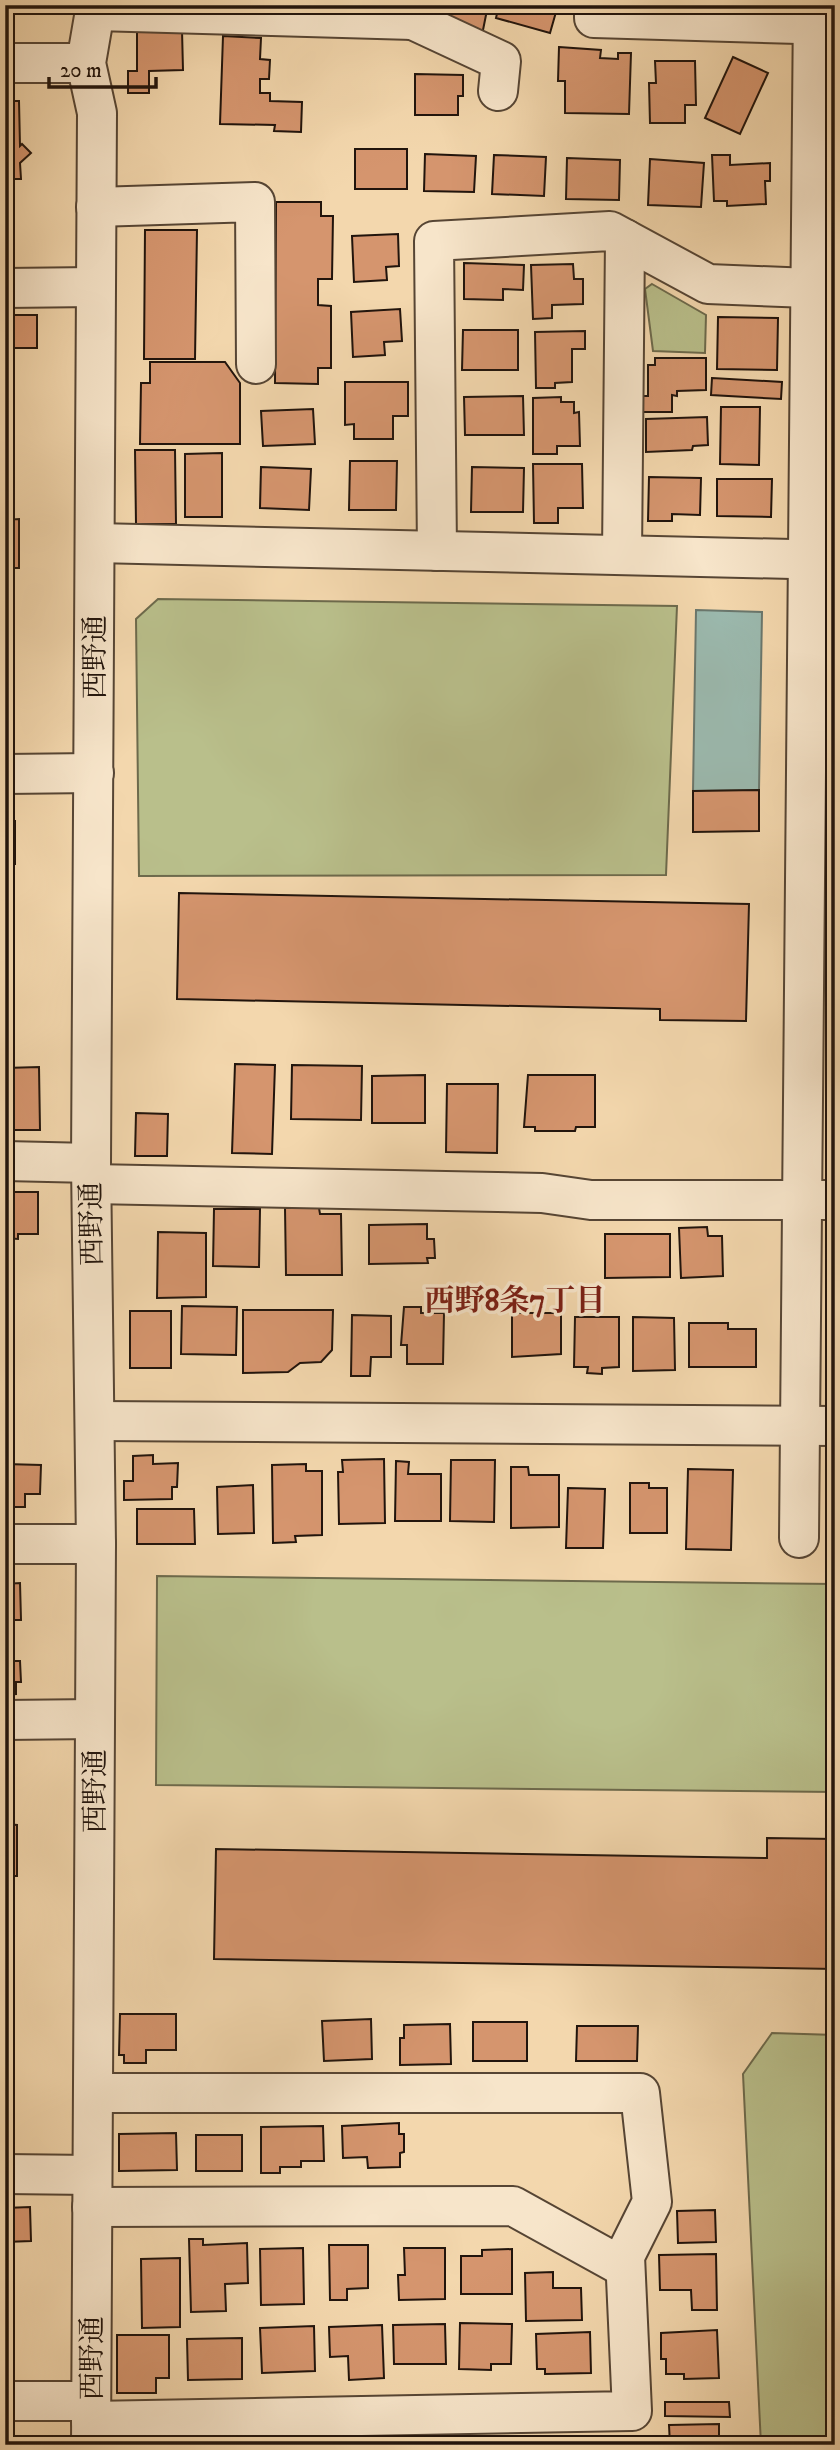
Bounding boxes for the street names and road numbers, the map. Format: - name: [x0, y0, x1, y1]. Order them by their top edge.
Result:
- street label: 西野通: [78, 615, 113, 699]
- street label: 西野通: [74, 1182, 110, 1266]
- street label: 西野通: [78, 1749, 113, 1833]
- street label: 西野通: [75, 2316, 110, 2400]

